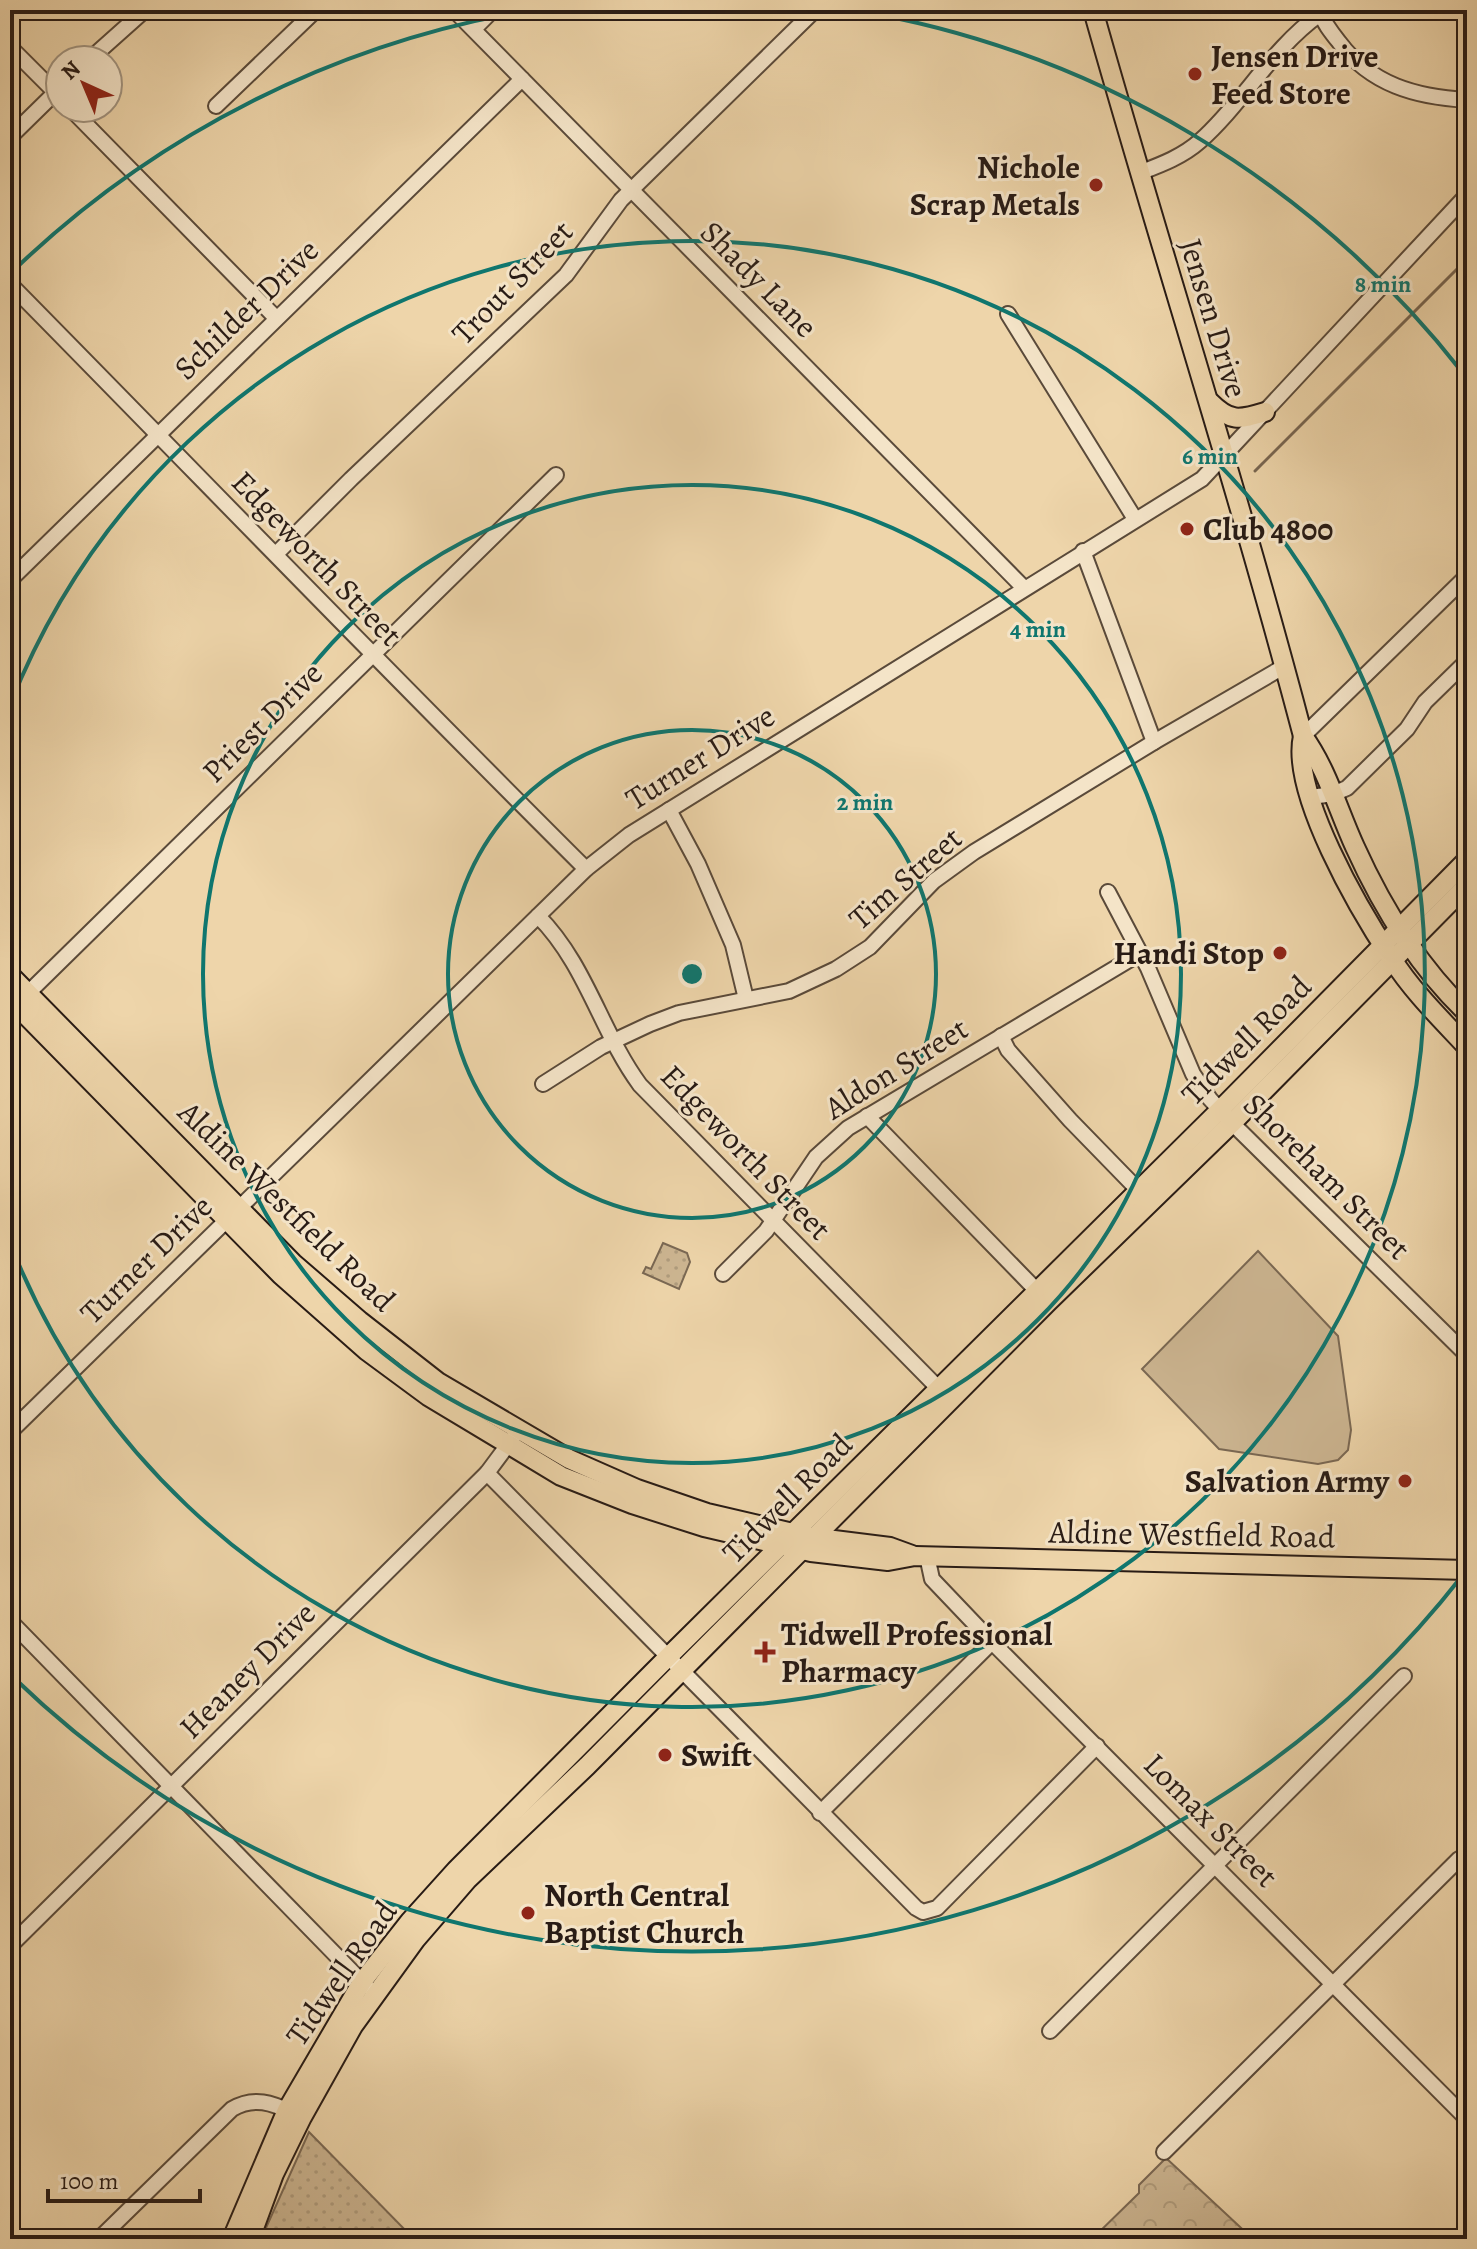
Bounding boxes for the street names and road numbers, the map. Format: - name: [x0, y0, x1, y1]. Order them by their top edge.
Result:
- street label: Trout Street: [442, 210, 582, 354]
- street label: Shady Lane: [691, 211, 827, 347]
- street label: Schilder Drive: [164, 229, 328, 389]
- street label: Jensen Drive: [1169, 233, 1259, 403]
- street label: Edgeworth Street: [222, 461, 412, 655]
- street label: Priest Drive: [192, 652, 332, 792]
- street label: Turner Drive: [617, 694, 783, 820]
- street label: Tim Street: [839, 816, 971, 940]
- street label: Tidwell Road: [1171, 965, 1321, 1115]
- street label: Aldon Street: [815, 1007, 976, 1130]
- street label: Edgeworth Street: [651, 1055, 841, 1249]
- street label: Shoreham Street: [1234, 1083, 1420, 1269]
- street label: Aldine Westfield Road: [168, 1090, 406, 1322]
- street label: Turner Drive: [70, 1185, 222, 1333]
- street label: Tidwell Road: [712, 1423, 862, 1573]
- street label: Aldine Westfield Road: [1047, 1509, 1336, 1559]
- street label: Heaney Drive: [169, 1592, 325, 1748]
- street label: Lomax Street: [1134, 1743, 1288, 1897]
- street label: Tidwell Road: [275, 1891, 408, 2054]

